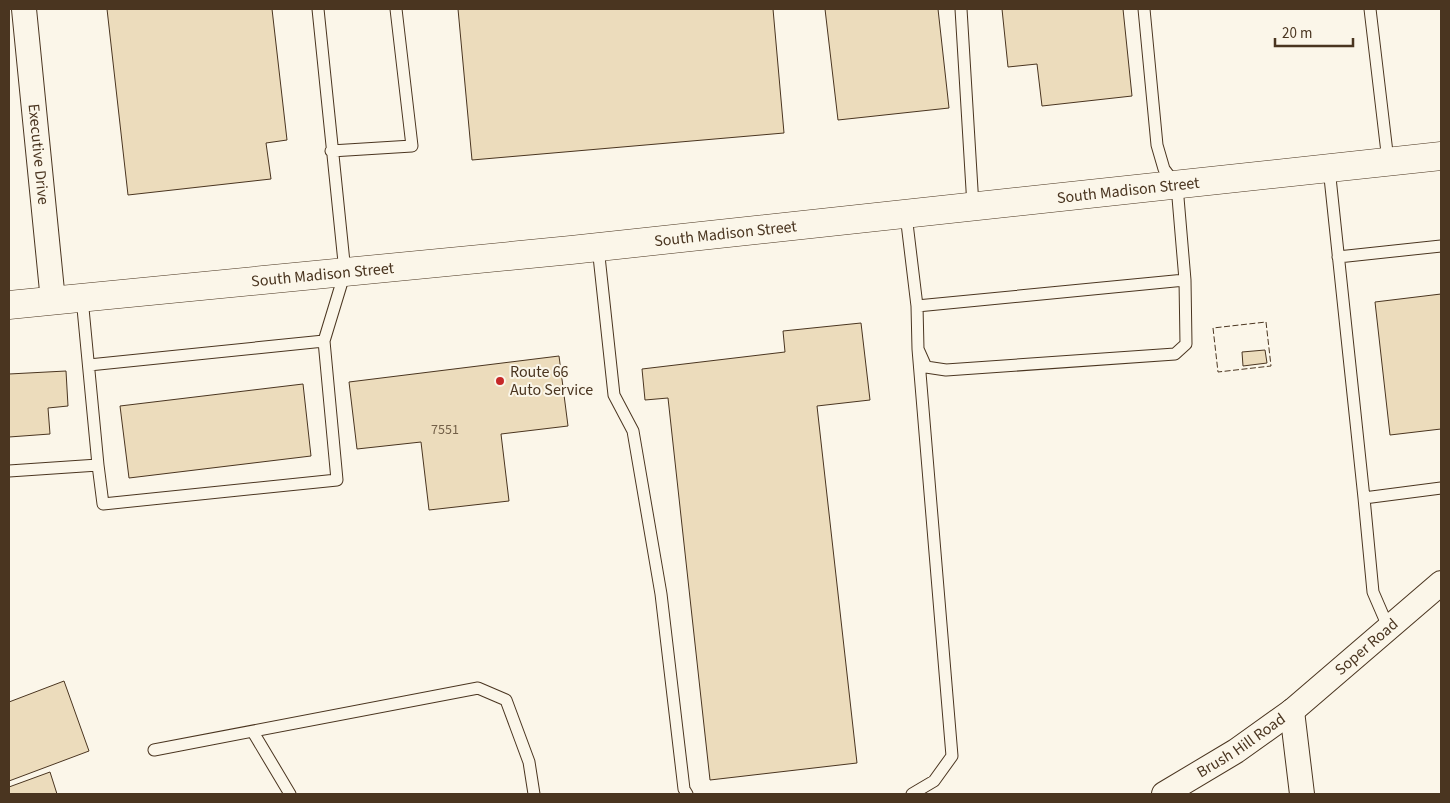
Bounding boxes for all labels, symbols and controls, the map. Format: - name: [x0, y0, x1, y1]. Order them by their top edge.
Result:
- scale bar: [1275, 15, 1352, 47]
- text: 20 m: [1282, 23, 1312, 44]
- street label: Executive Drive: [22, 103, 54, 206]
- street label: South Madison Street: [1056, 172, 1201, 209]
- street label: South Madison Street: [653, 215, 798, 252]
- street label: South Madison Street: [250, 257, 396, 292]
- place label: Route 66 Auto Service: [510, 361, 593, 401]
- marker: Route 66 Auto Service: [494, 375, 506, 387]
- house number: 7551: [431, 420, 459, 440]
- street label: Soper Road: [1330, 613, 1403, 680]
- street label: Brush Hill Road: [1192, 708, 1290, 783]

